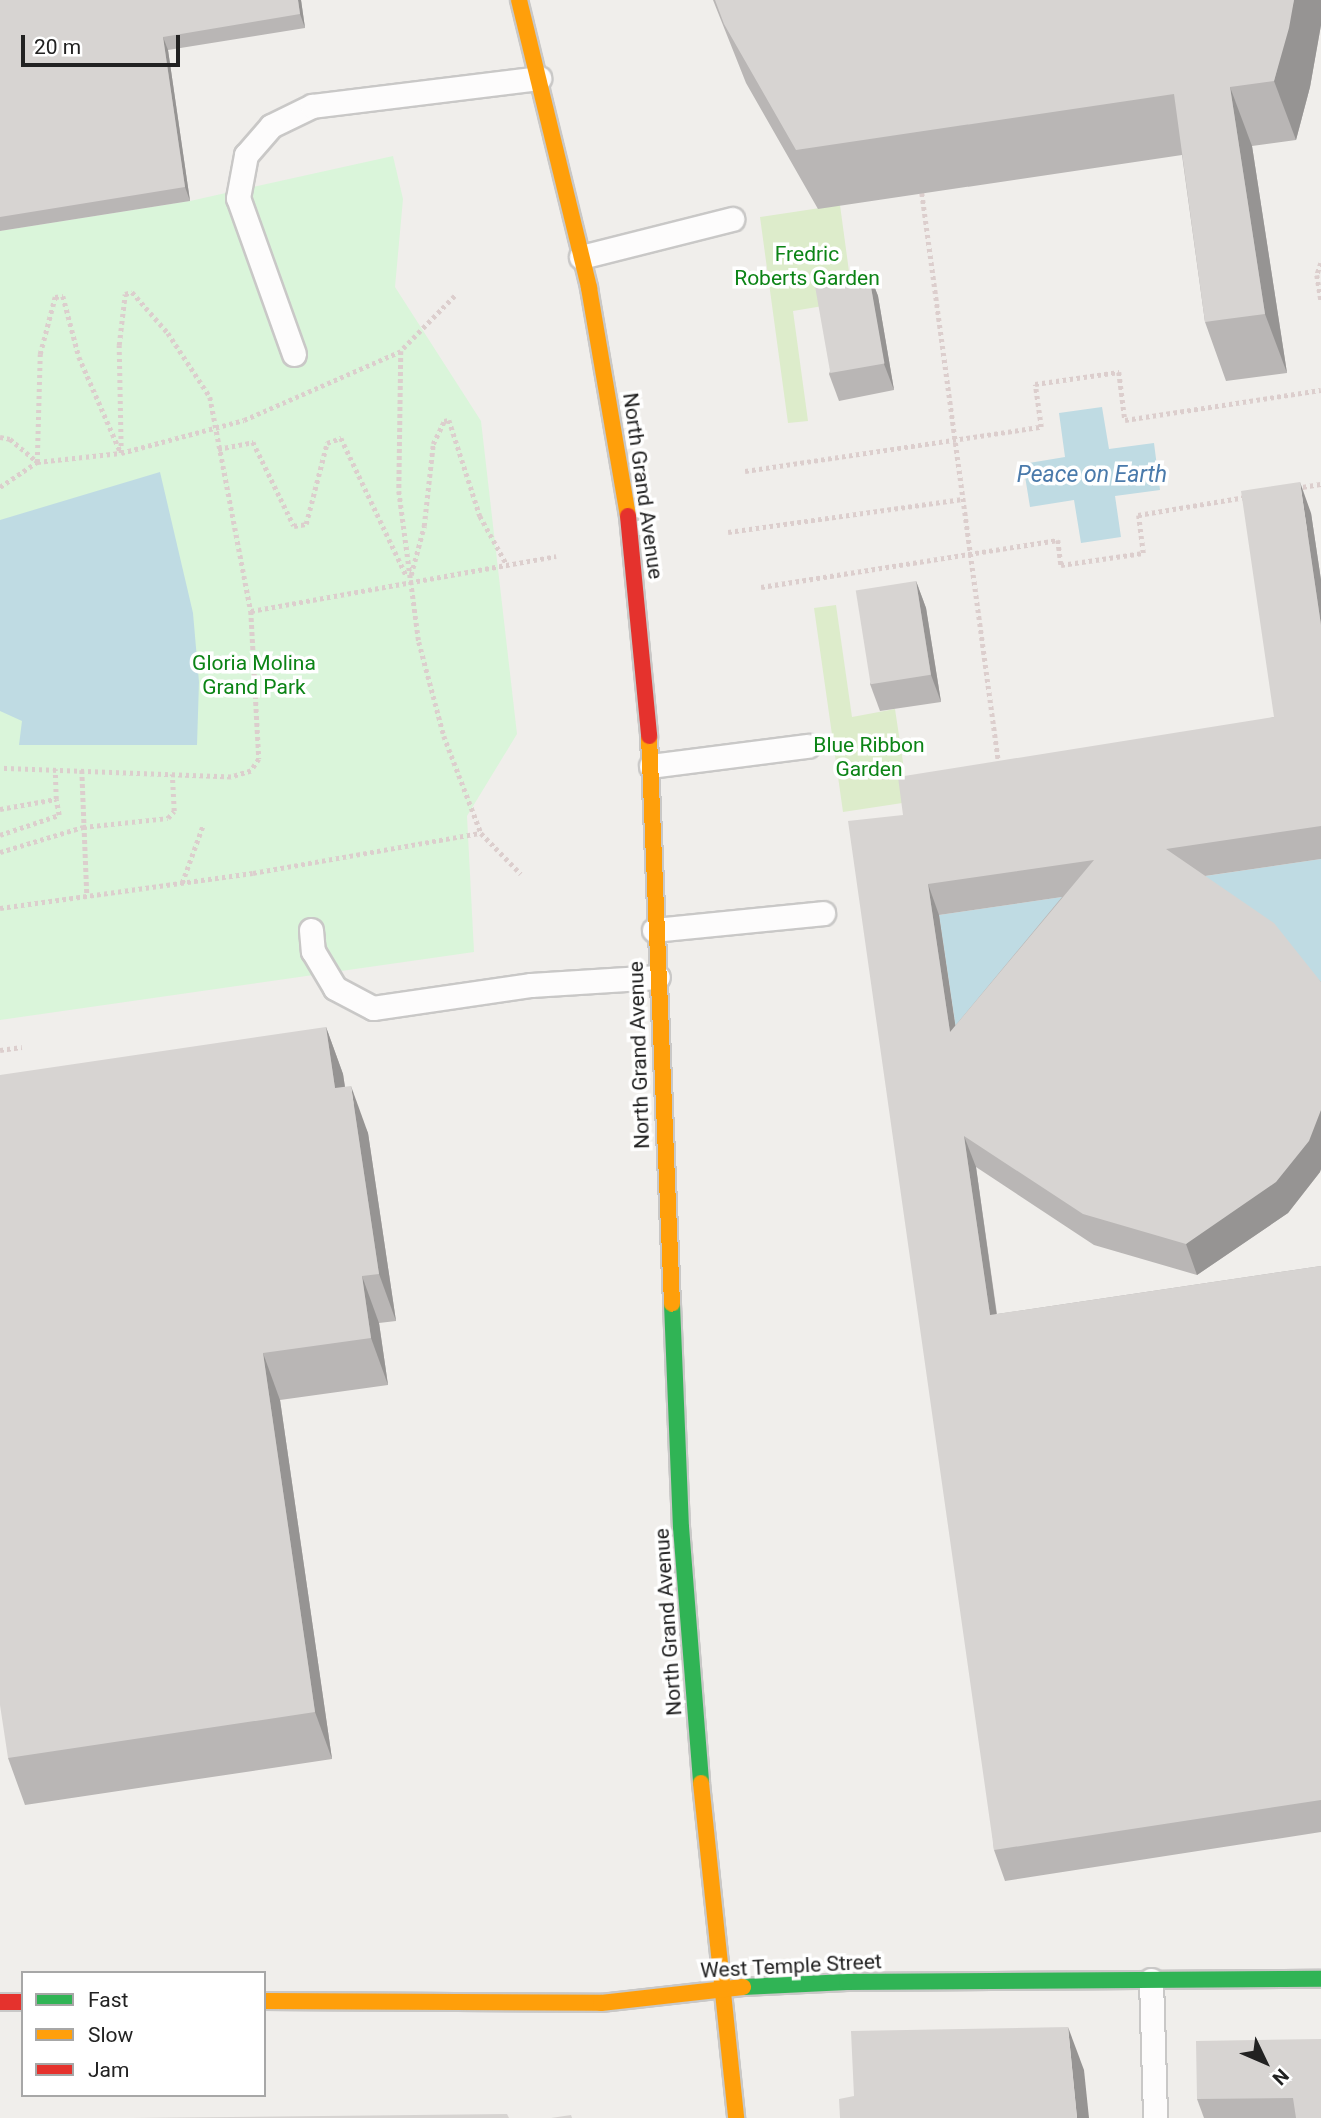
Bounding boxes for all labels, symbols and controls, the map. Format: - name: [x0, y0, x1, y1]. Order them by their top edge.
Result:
- scale bar: [24, 21, 184, 65]
- text: 20 m: [34, 35, 81, 59]
- park label: Fredric Roberts Garden: [734, 241, 880, 291]
- street label: North Grand Avenue: [617, 391, 669, 581]
- water label: Peace on Earth: [1017, 461, 1167, 489]
- park label: Gloria Molina Grand Park: [192, 650, 316, 700]
- park label: Blue Ribbon Garden: [813, 732, 925, 782]
- street label: North Grand Avenue: [623, 961, 655, 1149]
- street label: North Grand Avenue: [649, 1527, 687, 1717]
- street label: West Temple Street: [699, 1949, 883, 1983]
- legend: [21, 1971, 266, 2097]
- text: Fast: [88, 1988, 128, 2012]
- text: Slow: [88, 2023, 133, 2047]
- north arrow: [1230, 2027, 1300, 2097]
- text: Jam: [88, 2058, 129, 2082]
- text: N: [1268, 2064, 1293, 2090]

